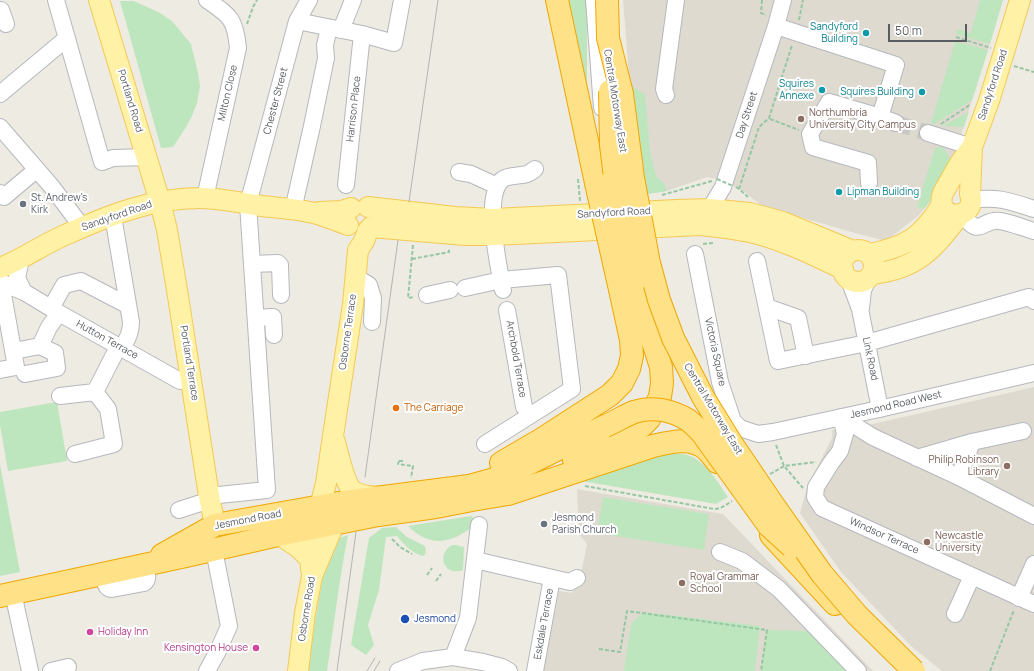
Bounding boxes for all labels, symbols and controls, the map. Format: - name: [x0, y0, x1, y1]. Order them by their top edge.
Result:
- scale bar: [890, 16, 969, 42]
- place label: Sandyford Building: [810, 21, 858, 44]
- text: 50 m: [895, 22, 922, 39]
- marker: Sandyford Building: [861, 28, 871, 38]
- street label: Sandyford Road: [976, 48, 1010, 122]
- street label: Central Motorway East: [601, 49, 629, 153]
- street label: Milton Close: [216, 64, 240, 122]
- street label: Chester Street: [261, 66, 291, 136]
- street label: Portland Road: [115, 68, 145, 134]
- street label: Harrison Place: [345, 75, 363, 143]
- place label: Squires Annexe: [779, 78, 814, 102]
- marker: Squires Annexe: [817, 85, 827, 95]
- place label: Squires Building: [840, 86, 914, 98]
- marker: Squires Building: [917, 87, 927, 97]
- street label: Day Street: [734, 90, 760, 140]
- place label: Northumbria University City Campus: [809, 107, 916, 130]
- marker: Northumbria University City Campus: [796, 114, 806, 124]
- place label: Lipman Building: [847, 186, 919, 198]
- marker: Lipman Building: [834, 187, 844, 197]
- place label: St. Andrew's Kirk: [31, 192, 87, 216]
- street label: Sandyford Road: [80, 198, 154, 234]
- marker: St. Andrew's Kirk: [18, 199, 28, 209]
- street label: Sandyford Road: [577, 205, 651, 221]
- street label: Osborne Terrace: [337, 293, 359, 371]
- street label: Victoria Square: [702, 317, 728, 387]
- street label: Hutton Terrace: [74, 318, 140, 362]
- street label: Archbold Terrace: [503, 319, 529, 399]
- street label: Portland Terrace: [177, 325, 201, 401]
- street label: Link Road: [860, 336, 880, 382]
- street label: Central Motorway East: [681, 361, 745, 457]
- street label: Jesmond Road West: [849, 389, 943, 421]
- place label: The Carriage: [404, 402, 463, 414]
- marker: The Carriage: [391, 403, 401, 413]
- place label: Philip Robinson Library: [929, 454, 999, 478]
- marker: Philip Robinson Library: [1002, 461, 1012, 471]
- street label: Jesmond Road: [214, 508, 282, 532]
- place label: Jesmond Parish Church: [552, 512, 617, 536]
- street label: Windsor Terrace: [847, 515, 921, 557]
- marker: Jesmond Parish Church: [539, 519, 549, 529]
- place label: Newcastle University: [935, 530, 983, 554]
- marker: Newcastle University: [922, 537, 932, 547]
- place label: Royal Grammar School: [690, 571, 759, 594]
- street label: Osborne Road: [296, 576, 318, 642]
- marker: Royal Grammar School: [677, 578, 687, 588]
- street label: Eskdale Terrace: [532, 587, 556, 661]
- marker: Jesmond: [399, 613, 411, 625]
- place label: Jesmond: [414, 613, 456, 625]
- place label: Holiday Inn: [98, 626, 148, 638]
- marker: Holiday Inn: [85, 627, 95, 637]
- place label: Kensington House: [164, 642, 248, 654]
- marker: Kensington House: [251, 643, 261, 653]

